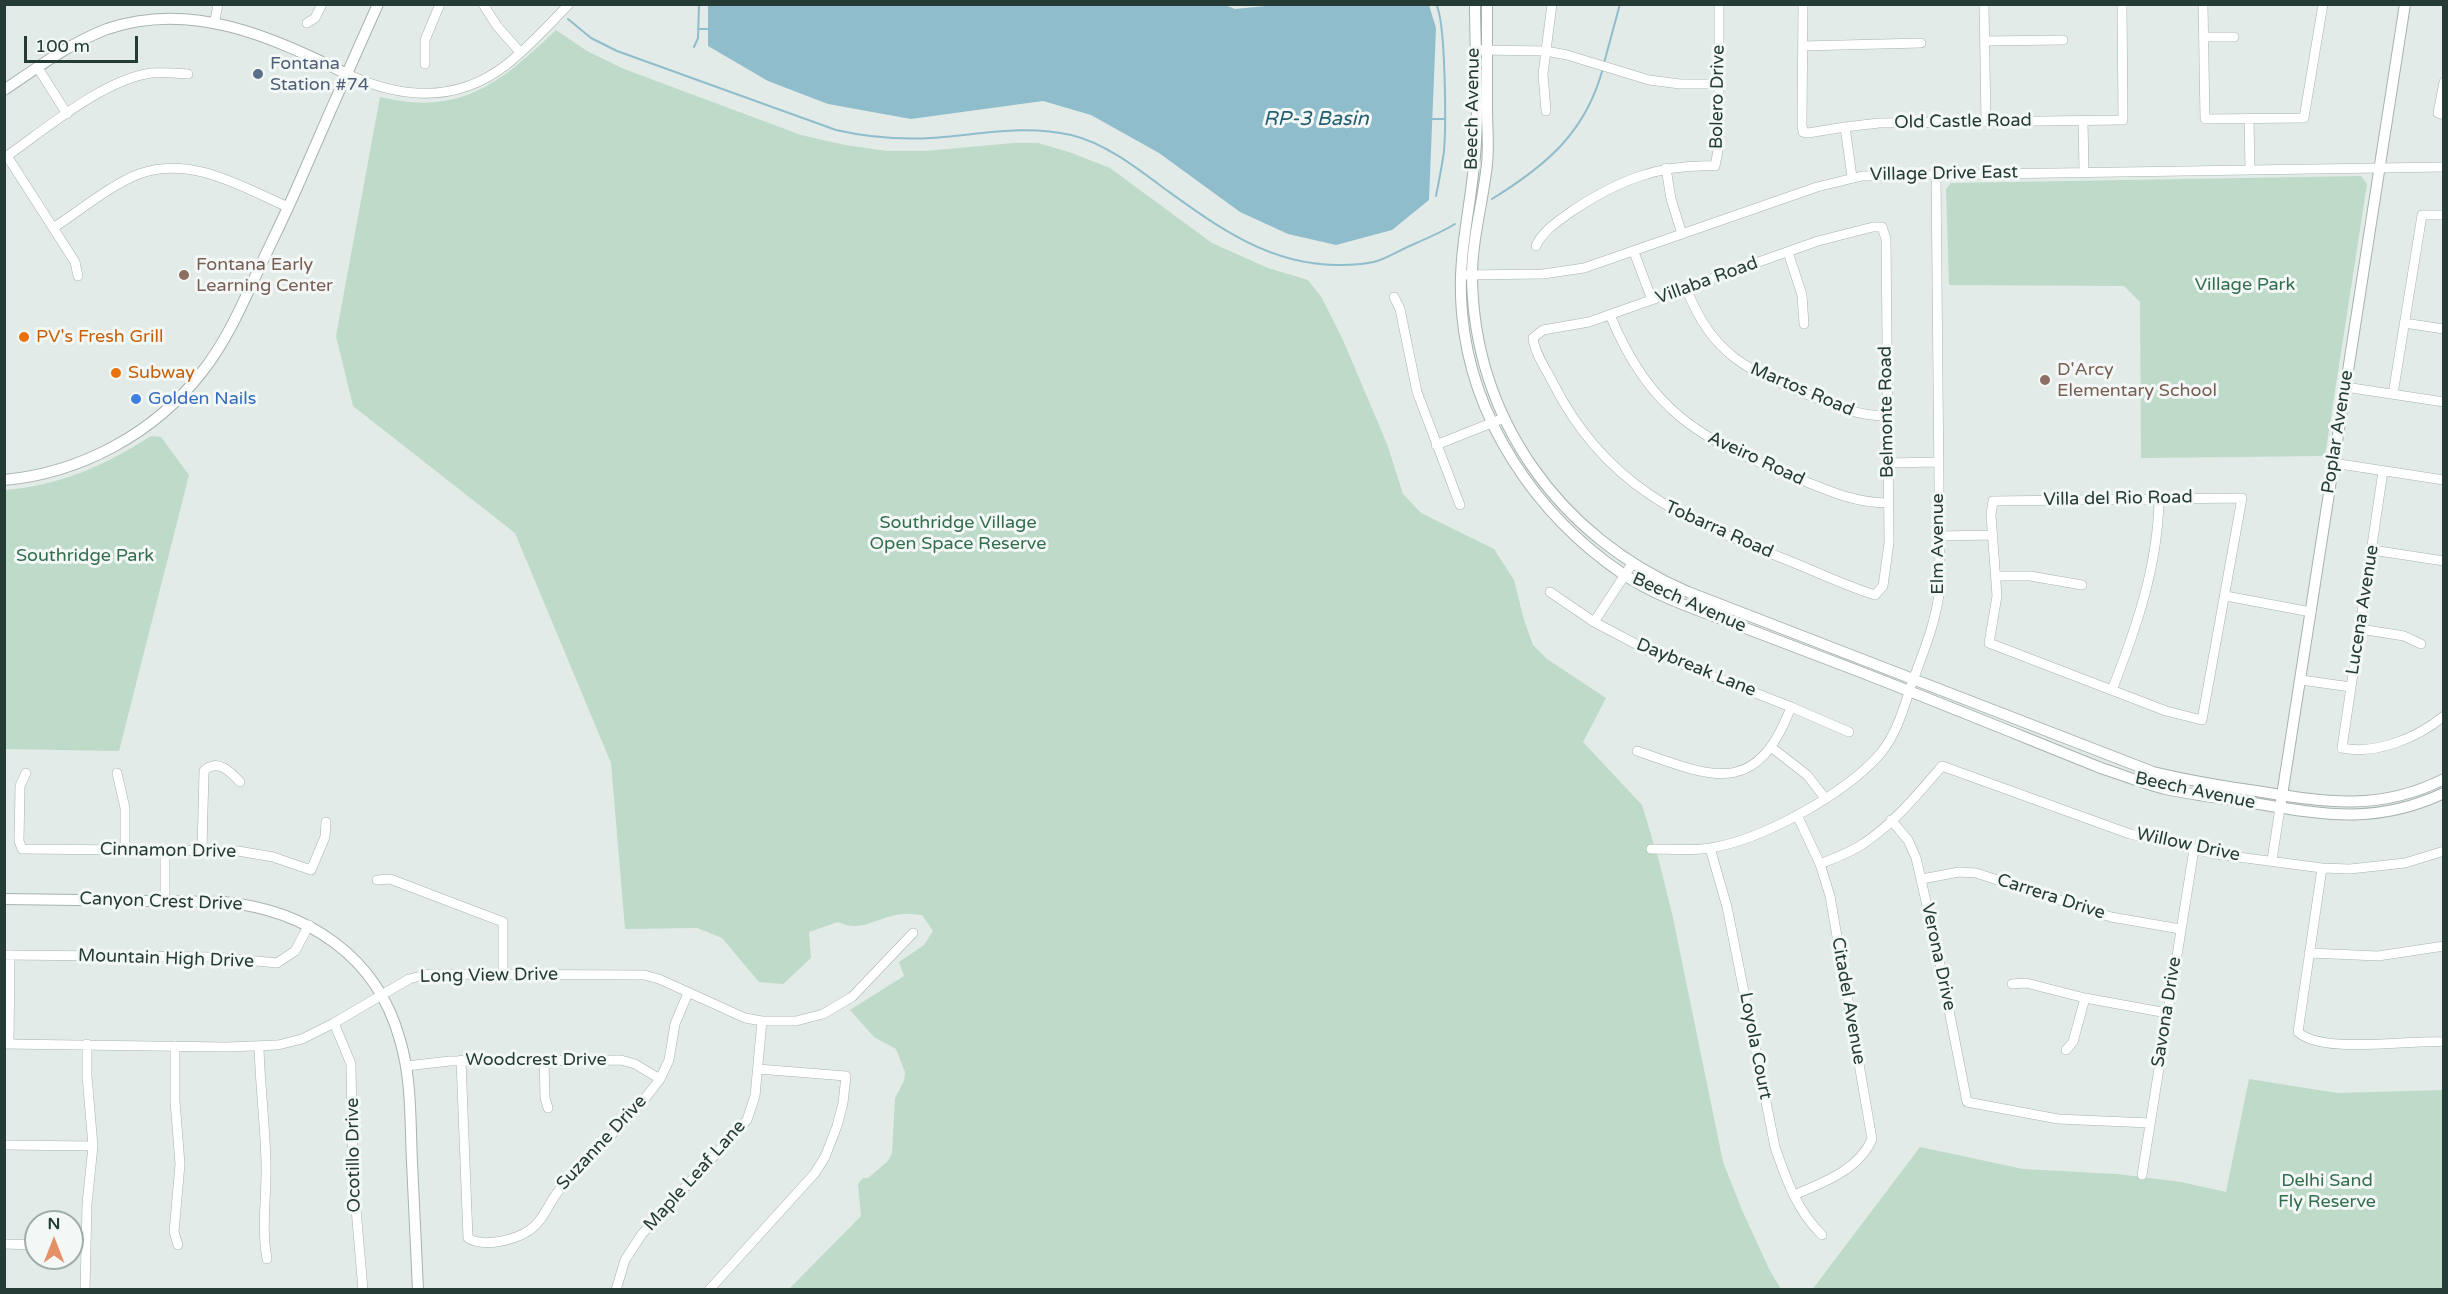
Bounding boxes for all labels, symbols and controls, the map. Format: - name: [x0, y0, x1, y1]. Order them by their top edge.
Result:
- scale bar: [27, 24, 141, 62]
- text: 100 m: [35, 35, 90, 57]
- street label: Bolero Drive: [1706, 45, 1730, 149]
- street label: Beech Avenue: [1461, 48, 1485, 170]
- place label: Fontana Station #74: [270, 53, 369, 96]
- marker: Fontana Station #74: [251, 67, 265, 81]
- water label: RP-3 Basin: [1263, 108, 1369, 132]
- street label: Old Castle Road: [1894, 110, 2032, 134]
- street label: Village Drive East: [1870, 162, 2018, 186]
- street label: Villaba Road: [1653, 253, 1761, 309]
- place label: Fontana Early Learning Center: [196, 254, 333, 296]
- marker: Fontana Early Learning Center: [177, 268, 191, 282]
- park label: Village Park: [2195, 274, 2295, 296]
- place label: PV's Fresh Grill: [36, 326, 163, 348]
- marker: PV's Fresh Grill: [17, 330, 31, 344]
- street label: Belmonte Road: [1875, 346, 1899, 478]
- street label: Martos Road: [1747, 358, 1857, 422]
- place label: D'Arcy Elementary School: [2057, 359, 2217, 401]
- place label: Subway: [128, 362, 195, 384]
- marker: Subway: [109, 366, 123, 380]
- street label: Poplar Avenue: [2318, 369, 2358, 495]
- marker: D'Arcy Elementary School: [2038, 373, 2052, 387]
- place label: Golden Nails: [148, 388, 256, 410]
- marker: Golden Nails: [129, 392, 143, 406]
- street label: Aveiro Road: [1704, 427, 1808, 491]
- street label: Villa del Rio Road: [2043, 487, 2193, 511]
- street label: Elm Avenue: [1927, 493, 1949, 595]
- street label: Tobarra Road: [1662, 497, 1776, 563]
- park label: Southridge Village Open Space Reserve: [870, 512, 1046, 554]
- street label: Lucena Avenue: [2342, 544, 2384, 676]
- park label: Southridge Park: [16, 545, 154, 567]
- street label: Beech Avenue: [1629, 568, 1749, 638]
- street label: Daybreak Lane: [1633, 634, 1759, 702]
- street label: Beech Avenue: [2133, 768, 2257, 814]
- street label: Willow Drive: [2134, 823, 2242, 867]
- street label: Cinnamon Drive: [100, 839, 236, 863]
- street label: Carrera Drive: [1994, 869, 2108, 925]
- street label: Canyon Crest Drive: [79, 888, 243, 916]
- street label: Verona Drive: [1916, 901, 1960, 1013]
- street label: Citadel Avenue: [1826, 936, 1870, 1066]
- street label: Mountain High Drive: [78, 945, 254, 973]
- street label: Savona Drive: [2148, 955, 2186, 1069]
- street label: Long View Drive: [420, 964, 558, 988]
- street label: Loyola Court: [1734, 991, 1776, 1101]
- street label: Woodcrest Drive: [465, 1049, 607, 1071]
- street label: Suzanne Drive: [552, 1091, 652, 1195]
- street label: Ocotillo Drive: [342, 1097, 366, 1213]
- street label: Maple Leaf Lane: [640, 1116, 750, 1236]
- park label: Delhi Sand Fly Reserve: [2278, 1170, 2376, 1212]
- north arrow: [24, 1210, 84, 1270]
- text: N: [48, 1214, 60, 1234]

